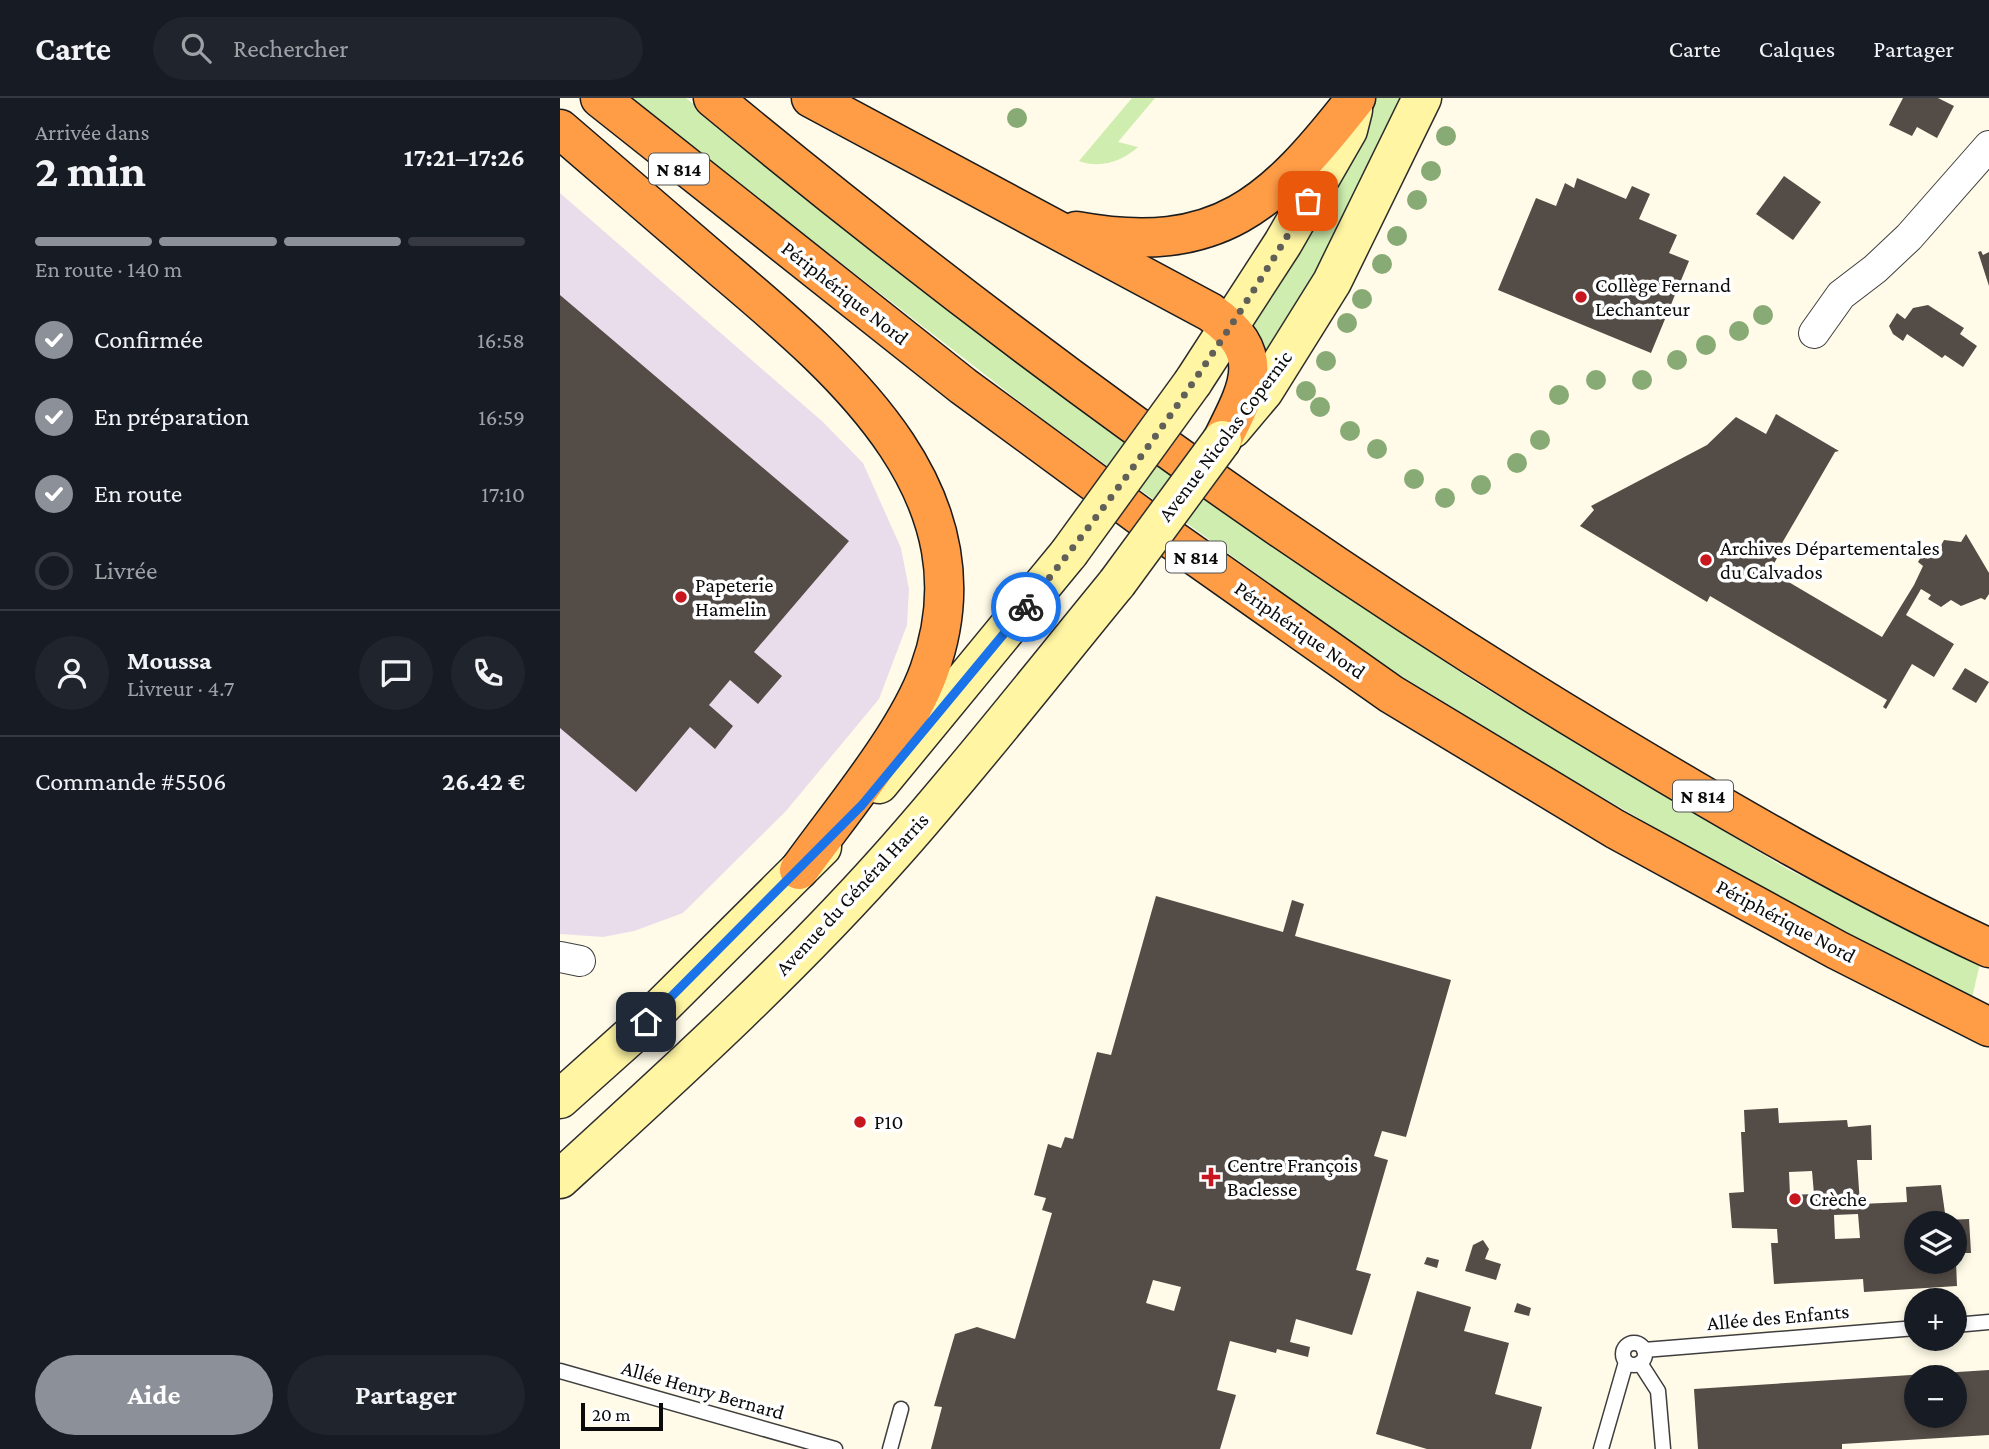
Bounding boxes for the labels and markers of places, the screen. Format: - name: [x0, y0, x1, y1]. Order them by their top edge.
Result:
- pin: [1278, 171, 1338, 231]
- place label: Collège Fernand Lechanteur: [1595, 273, 1731, 321]
- marker: Collège Fernand Lechanteur: [1573, 289, 1589, 305]
- place label: Archives Départementales du Calvados: [1720, 536, 1940, 584]
- marker: Archives Départementales du Calvados: [1698, 552, 1714, 568]
- place label: Papeterie Hamelin: [695, 573, 773, 621]
- marker: Papeterie Hamelin: [673, 589, 689, 605]
- pin: [616, 992, 676, 1052]
- place label: P10: [874, 1110, 903, 1134]
- marker: P10: [852, 1114, 868, 1130]
- place label: Centre François Baclesse: [1227, 1153, 1358, 1201]
- marker: Centre François Baclesse: [1201, 1167, 1221, 1187]
- place label: Crèche: [1809, 1187, 1867, 1211]
- marker: Crèche: [1787, 1191, 1803, 1207]

